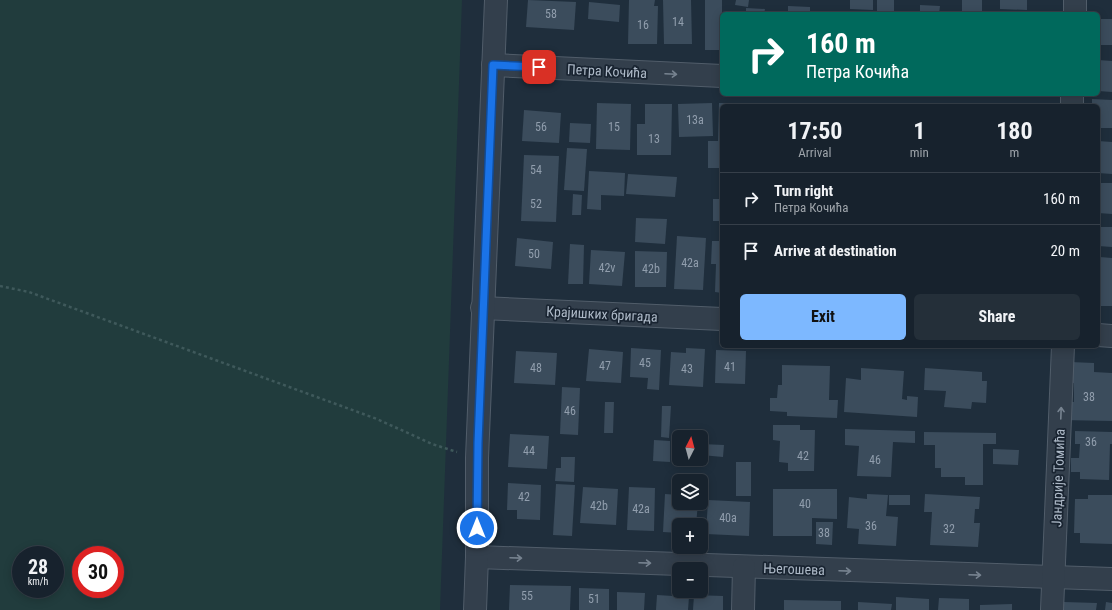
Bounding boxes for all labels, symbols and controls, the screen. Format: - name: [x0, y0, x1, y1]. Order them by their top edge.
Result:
- house number: 58: [545, 7, 557, 21]
- house number: 14: [672, 15, 684, 29]
- house number: 16: [637, 18, 649, 32]
- text: 160 m: [806, 27, 876, 60]
- icon: right: [740, 28, 792, 80]
- pin: [522, 50, 556, 84]
- icon: arrive: [528, 56, 550, 78]
- street label: Петра Кочића: [567, 61, 647, 81]
- text: Петра Кочића: [806, 61, 909, 82]
- one-way arrow: [664, 70, 677, 77]
- house number: 13a: [686, 113, 704, 127]
- text: 17:50: [787, 117, 842, 145]
- text: 1: [913, 117, 925, 145]
- text: 180: [996, 117, 1033, 145]
- house number: 56: [535, 120, 547, 134]
- house number: 15: [608, 120, 620, 134]
- house number: 13: [648, 132, 660, 146]
- text: Arrival: [798, 145, 831, 160]
- text: min: [910, 145, 929, 160]
- text: m: [1010, 145, 1019, 160]
- house number: 54: [530, 163, 542, 177]
- text: Turn right: [774, 182, 833, 200]
- icon: right: [740, 188, 762, 210]
- text: 160 m: [1043, 190, 1080, 208]
- house number: 52: [530, 197, 542, 211]
- text: Петра Кочића: [774, 200, 848, 215]
- icon: arrive: [740, 240, 762, 262]
- text: Arrive at destination: [774, 242, 897, 260]
- text: 20 m: [1050, 242, 1080, 260]
- house number: 50: [528, 247, 540, 261]
- house number: 42a: [681, 256, 699, 270]
- house number: 42v: [599, 261, 615, 275]
- house number: 42b: [642, 262, 660, 276]
- button: Exit: [740, 294, 906, 340]
- button: Share: [914, 294, 1080, 340]
- street label: Крајишких бригада: [546, 303, 658, 325]
- house number: 45: [639, 356, 651, 370]
- house number: 47: [599, 359, 611, 373]
- house number: 41: [724, 360, 736, 374]
- house number: 48: [530, 361, 542, 375]
- house number: 43: [681, 362, 693, 376]
- house number: 38: [1083, 390, 1095, 404]
- house number: 46: [564, 404, 576, 418]
- one-way arrow: [1057, 407, 1064, 420]
- street label: Јандрије Томића: [1048, 429, 1068, 527]
- north arrow: [672, 430, 708, 466]
- map controls: [672, 430, 708, 598]
- house number: 36: [1085, 435, 1097, 449]
- house number: 44: [523, 444, 535, 458]
- house number: 42: [797, 449, 809, 463]
- house number: 46: [869, 453, 881, 467]
- button: layers: [672, 474, 708, 510]
- house number: 42: [518, 490, 530, 504]
- house number: 40: [799, 497, 811, 511]
- house number: 42b: [590, 499, 608, 513]
- house number: 42a: [632, 502, 650, 516]
- position arrow: [456, 507, 498, 549]
- house number: 40a: [719, 511, 737, 525]
- button: +: [672, 518, 708, 554]
- house number: 36: [865, 519, 877, 533]
- house number: 32: [943, 522, 955, 536]
- house number: 38: [818, 526, 830, 540]
- speed limit sign: 30: [72, 546, 124, 598]
- one-way arrow: [509, 554, 522, 562]
- text: 28: [28, 555, 48, 579]
- one-way arrow: [638, 559, 651, 567]
- street label: Његошева: [763, 560, 825, 578]
- button: −: [672, 562, 708, 598]
- one-way arrow: [838, 567, 851, 574]
- one-way arrow: [968, 572, 981, 579]
- text: km/h: [28, 576, 48, 587]
- house number: 55: [521, 589, 533, 603]
- house number: 51: [588, 592, 600, 606]

